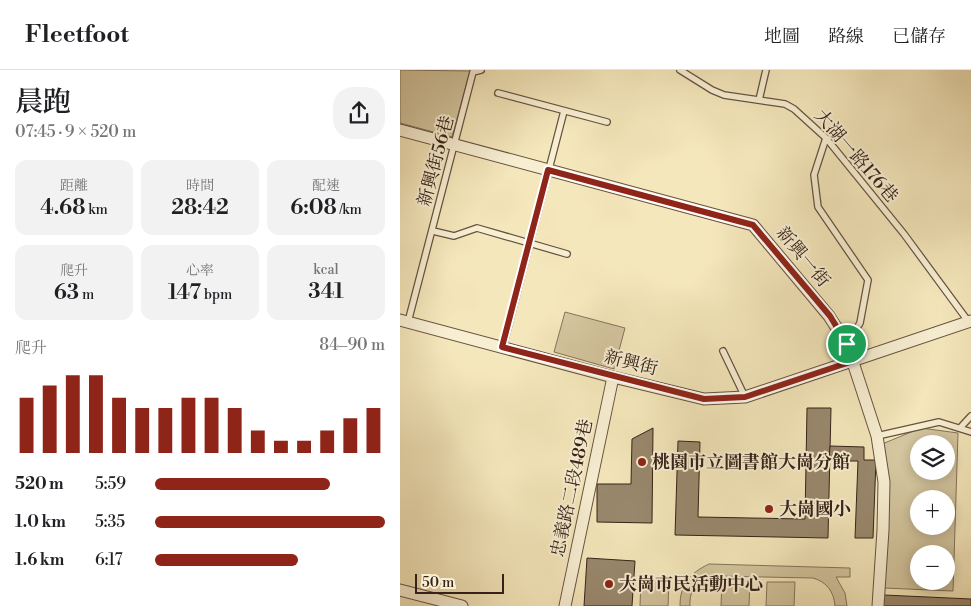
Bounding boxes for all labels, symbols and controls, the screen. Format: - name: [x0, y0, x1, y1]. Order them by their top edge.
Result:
- text: Fleetfoot: [25, 20, 129, 50]
- text: 地圖: [764, 25, 800, 48]
- text: 路線: [828, 25, 864, 48]
- text: 已儲存: [892, 25, 946, 48]
- text: 晨跑: [15, 85, 71, 120]
- button: share: [333, 87, 385, 139]
- street label: 大湖一路176巷: [809, 105, 903, 207]
- street label: 新興街56巷: [413, 113, 459, 209]
- text: 07:45 · 9 × 520 m: [15, 122, 136, 142]
- text: 距離: [60, 177, 88, 195]
- text: 時間: [186, 177, 214, 195]
- text: 配速: [312, 177, 340, 195]
- text: 4.68: [40, 195, 85, 221]
- text: 28:42: [171, 195, 229, 221]
- text: 6:08: [290, 195, 337, 221]
- text: km: [85, 201, 108, 219]
- text: /km: [337, 201, 362, 219]
- street label: 新興一街: [771, 222, 835, 292]
- text: kcal: [313, 261, 339, 279]
- text: 爬升: [60, 262, 88, 280]
- text: 心率: [186, 262, 214, 280]
- text: 341: [308, 279, 344, 305]
- text: 63: [54, 280, 79, 306]
- text: 147: [168, 280, 201, 306]
- text: m: [79, 286, 94, 304]
- text: bpm: [201, 286, 232, 304]
- pin: [826, 323, 868, 365]
- icon: arrive: [833, 330, 861, 358]
- text: 84–90 m: [319, 335, 385, 355]
- text: 爬升: [15, 338, 47, 358]
- street label: 新興街: [602, 345, 660, 381]
- street label: 忠義路二段489巷: [546, 417, 598, 559]
- map controls: [910, 435, 955, 590]
- button: layers: [910, 435, 955, 480]
- place label: 桃園市立圖書館大崗分館: [652, 451, 850, 474]
- marker: 桃園市立圖書館大崗分館: [636, 456, 648, 468]
- text: 520 m: [15, 474, 64, 494]
- text: 5:59: [95, 474, 126, 494]
- button: +: [910, 490, 955, 535]
- place label: 大崗國小: [779, 498, 851, 521]
- marker: 大崗國小: [763, 503, 775, 515]
- text: 1.0 km: [15, 512, 66, 532]
- text: 5:35: [95, 512, 125, 532]
- button: −: [910, 545, 955, 590]
- text: 1.6 km: [15, 550, 64, 570]
- text: 6:17: [95, 550, 122, 570]
- scale bar: [415, 571, 504, 594]
- place label: 大崗市民活動中心: [619, 573, 763, 596]
- text: 50 m: [422, 574, 454, 592]
- marker: 大崗市民活動中心: [603, 578, 615, 590]

